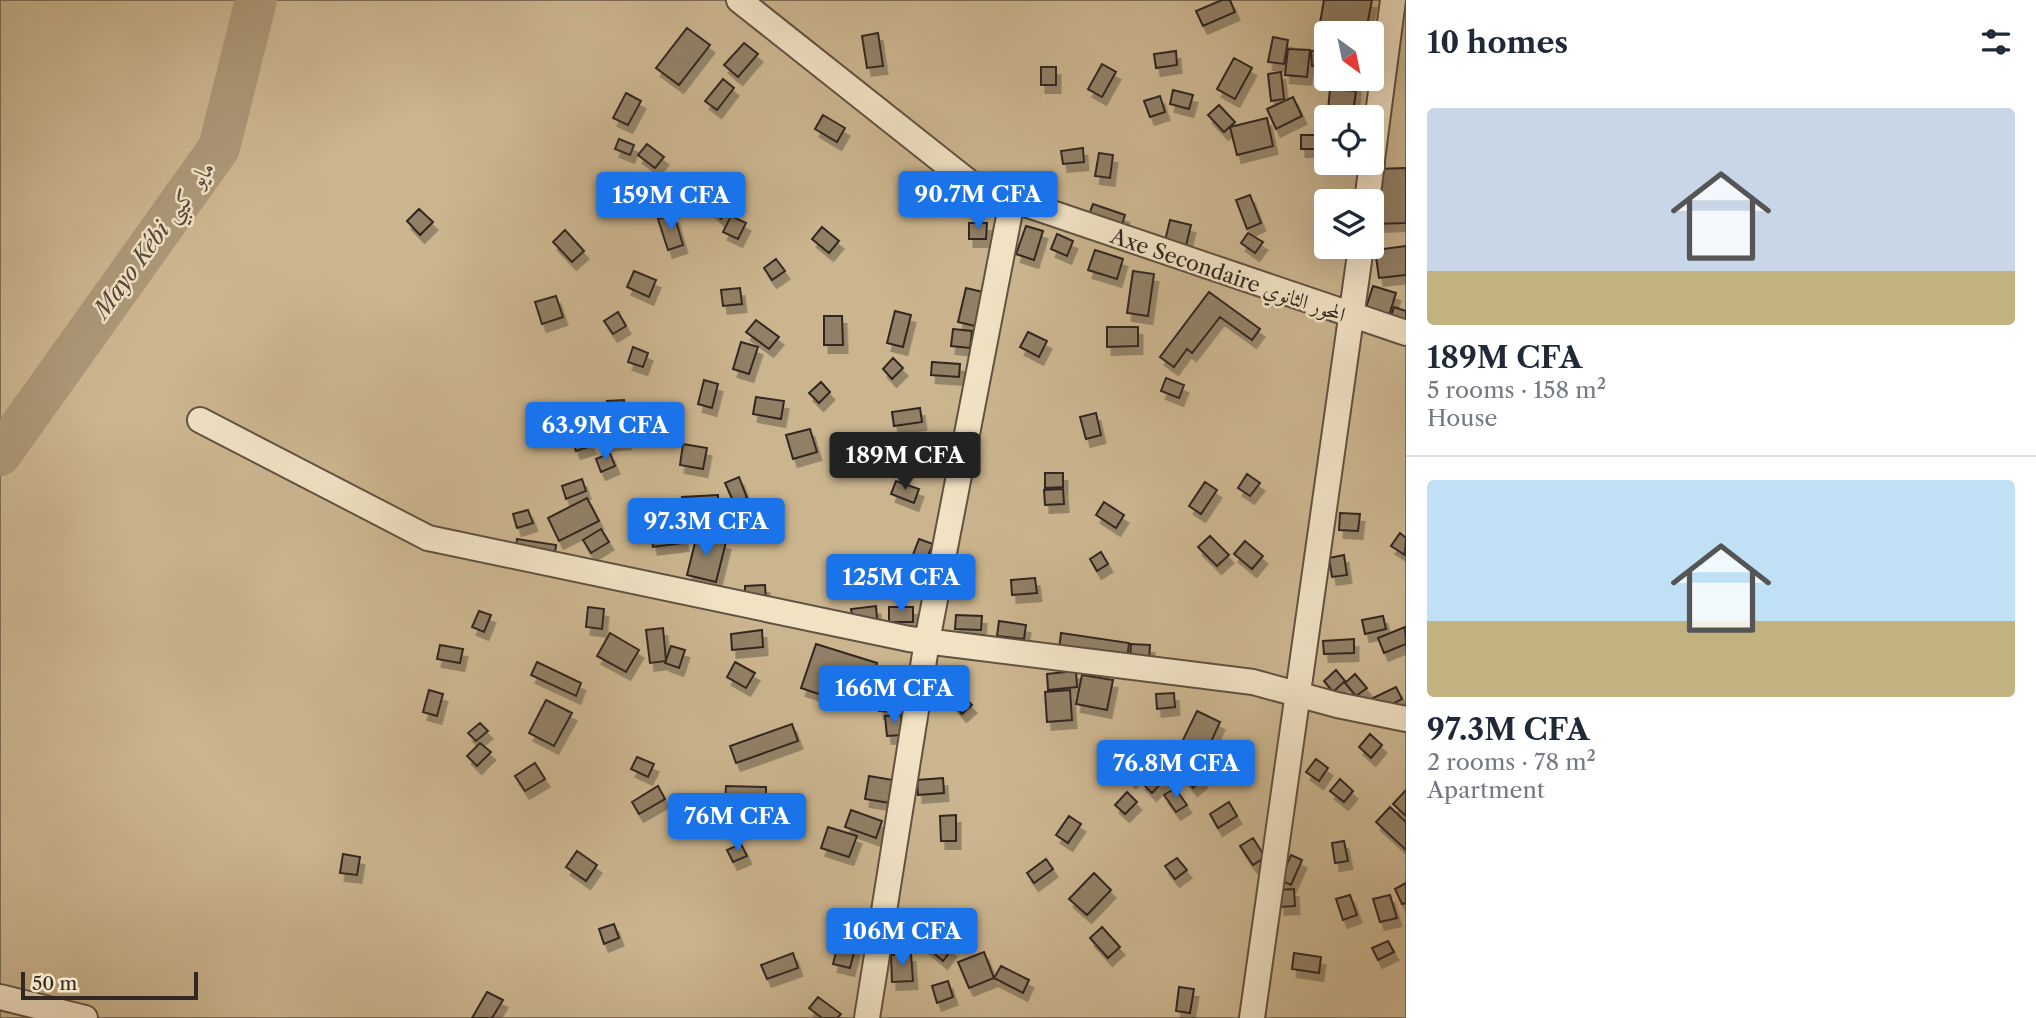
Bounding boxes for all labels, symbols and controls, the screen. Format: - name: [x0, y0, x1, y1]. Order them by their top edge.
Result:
- north arrow: [1314, 21, 1384, 91]
- map controls: [1314, 21, 1384, 259]
- icon: filters: [1977, 23, 2015, 61]
- text: 10 homes: [1427, 24, 1568, 61]
- button: locate: [1314, 105, 1384, 175]
- icon: home: [1658, 153, 1784, 279]
- water label: Mayo Kébi مايو كيبي: [86, 155, 226, 330]
- pin: 90.7M CFA: [898, 172, 1058, 231]
- pin: 159M CFA: [599, 173, 743, 232]
- text: 90.7M CFA: [915, 180, 1041, 208]
- text: 159M CFA: [612, 181, 730, 209]
- button: layers: [1314, 189, 1384, 259]
- street label: Axe Secondaire المحور الثانوي: [1105, 223, 1349, 331]
- text: 189M CFA: [1427, 339, 1582, 376]
- text: 5 rooms · 158 m²: [1427, 376, 1606, 404]
- pin: 63.9M CFA: [525, 402, 685, 462]
- text: House: [1427, 404, 1497, 432]
- text: 63.9M CFA: [542, 411, 668, 439]
- pin: 189M CFA: [833, 433, 977, 492]
- text: 189M CFA: [846, 441, 964, 469]
- pin: 97.3M CFA: [626, 498, 786, 558]
- text: 97.3M CFA: [644, 507, 768, 535]
- icon: home: [1658, 525, 1784, 651]
- pin: 125M CFA: [829, 554, 973, 614]
- text: 125M CFA: [842, 563, 960, 591]
- pin: 166M CFA: [822, 666, 966, 725]
- text: 166M CFA: [835, 674, 953, 702]
- text: 97.3M CFA: [1427, 711, 1589, 748]
- pin: 76.8M CFA: [1096, 740, 1256, 800]
- text: 2 rooms · 78 m²: [1427, 748, 1596, 776]
- text: 76.8M CFA: [1113, 749, 1239, 777]
- text: Apartment: [1427, 776, 1545, 804]
- pin: 76M CFA: [672, 794, 802, 853]
- text: 76M CFA: [684, 802, 790, 830]
- pin: 106M CFA: [830, 908, 974, 968]
- text: 106M CFA: [842, 917, 962, 945]
- scale bar: [21, 969, 198, 1001]
- text: 50 m: [32, 972, 77, 995]

